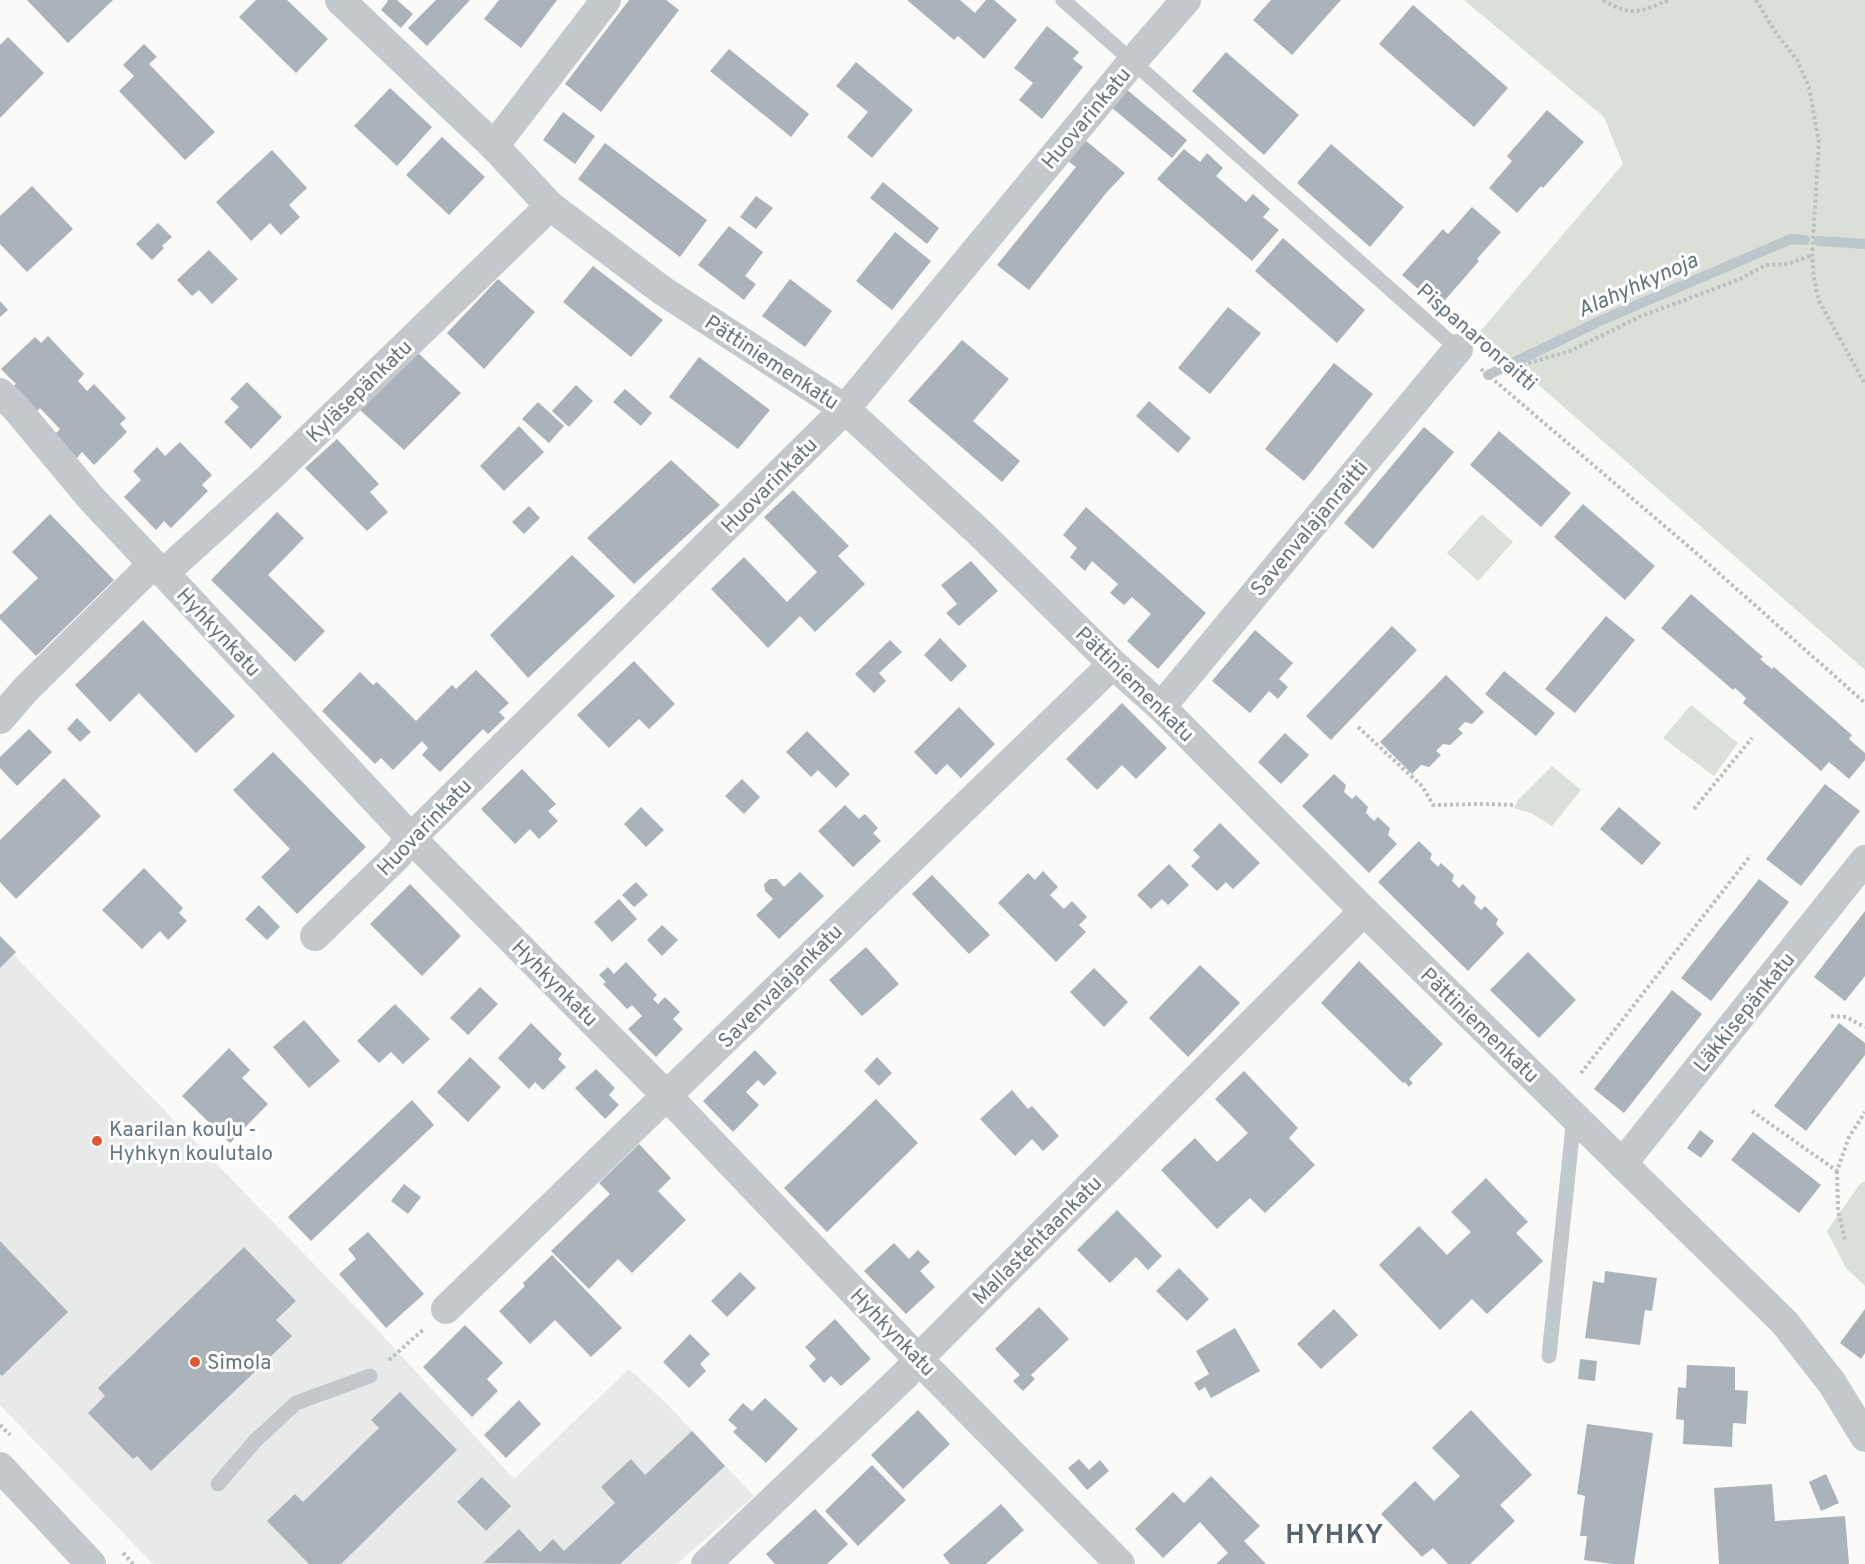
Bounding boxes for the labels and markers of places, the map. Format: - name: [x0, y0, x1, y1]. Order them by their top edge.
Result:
- place label: Kaarilan koulu - Hyhkyn koulutalo: [109, 1117, 273, 1168]
- marker: Kaarilan koulu - Hyhkyn koulutalo: [90, 1134, 104, 1148]
- place label: Simola: [207, 1350, 271, 1377]
- marker: Simola: [188, 1355, 202, 1369]

